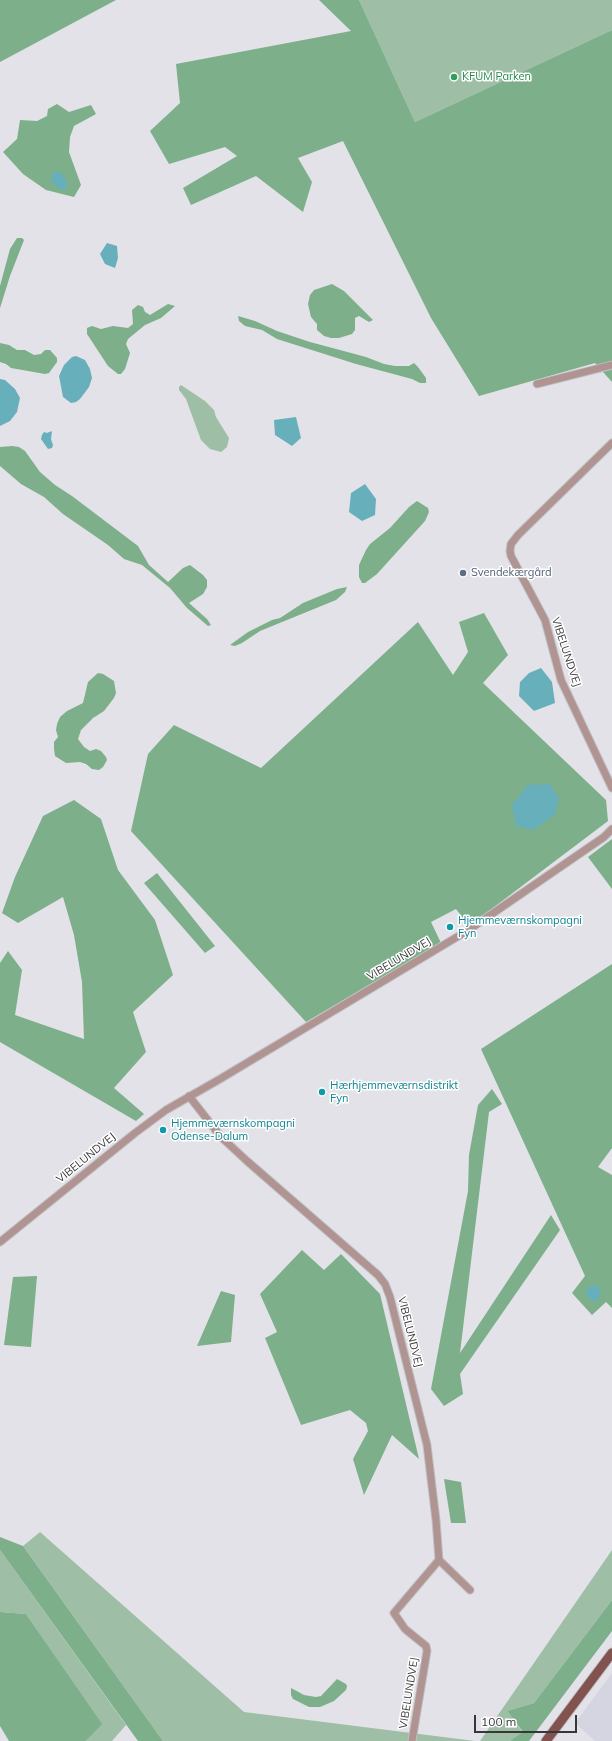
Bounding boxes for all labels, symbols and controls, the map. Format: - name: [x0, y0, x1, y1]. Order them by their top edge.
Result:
- place label: KFUM Parken: [462, 70, 531, 84]
- marker: KFUM Parken: [449, 72, 459, 82]
- place label: Svendekærgård: [471, 566, 552, 580]
- marker: Svendekærgård: [458, 568, 468, 578]
- street label: VIBELUNDVEJ: [549, 616, 583, 688]
- place label: Hjemmeværnskompagni Fyn: [458, 914, 582, 940]
- marker: Hjemmeværnskompagni Fyn: [445, 922, 455, 932]
- street label: VIBELUNDVEJ: [365, 935, 433, 983]
- place label: Hærhjemmeværnsdistrikt Fyn: [330, 1079, 458, 1105]
- marker: Hærhjemmeværnsdistrikt Fyn: [317, 1087, 327, 1097]
- place label: Hjemmeværnskompagni Odense-Dalum: [171, 1117, 295, 1143]
- marker: Hjemmeværnskompagni Odense-Dalum: [158, 1125, 168, 1135]
- street label: VIBELUNDVEJ: [54, 1130, 118, 1186]
- street label: VIBELUNDVEJ: [395, 1295, 425, 1369]
- street label: VIBELUNDVEJ: [397, 1656, 421, 1730]
- scale bar: [476, 1707, 579, 1733]
- text: 100 m: [481, 1714, 516, 1729]

